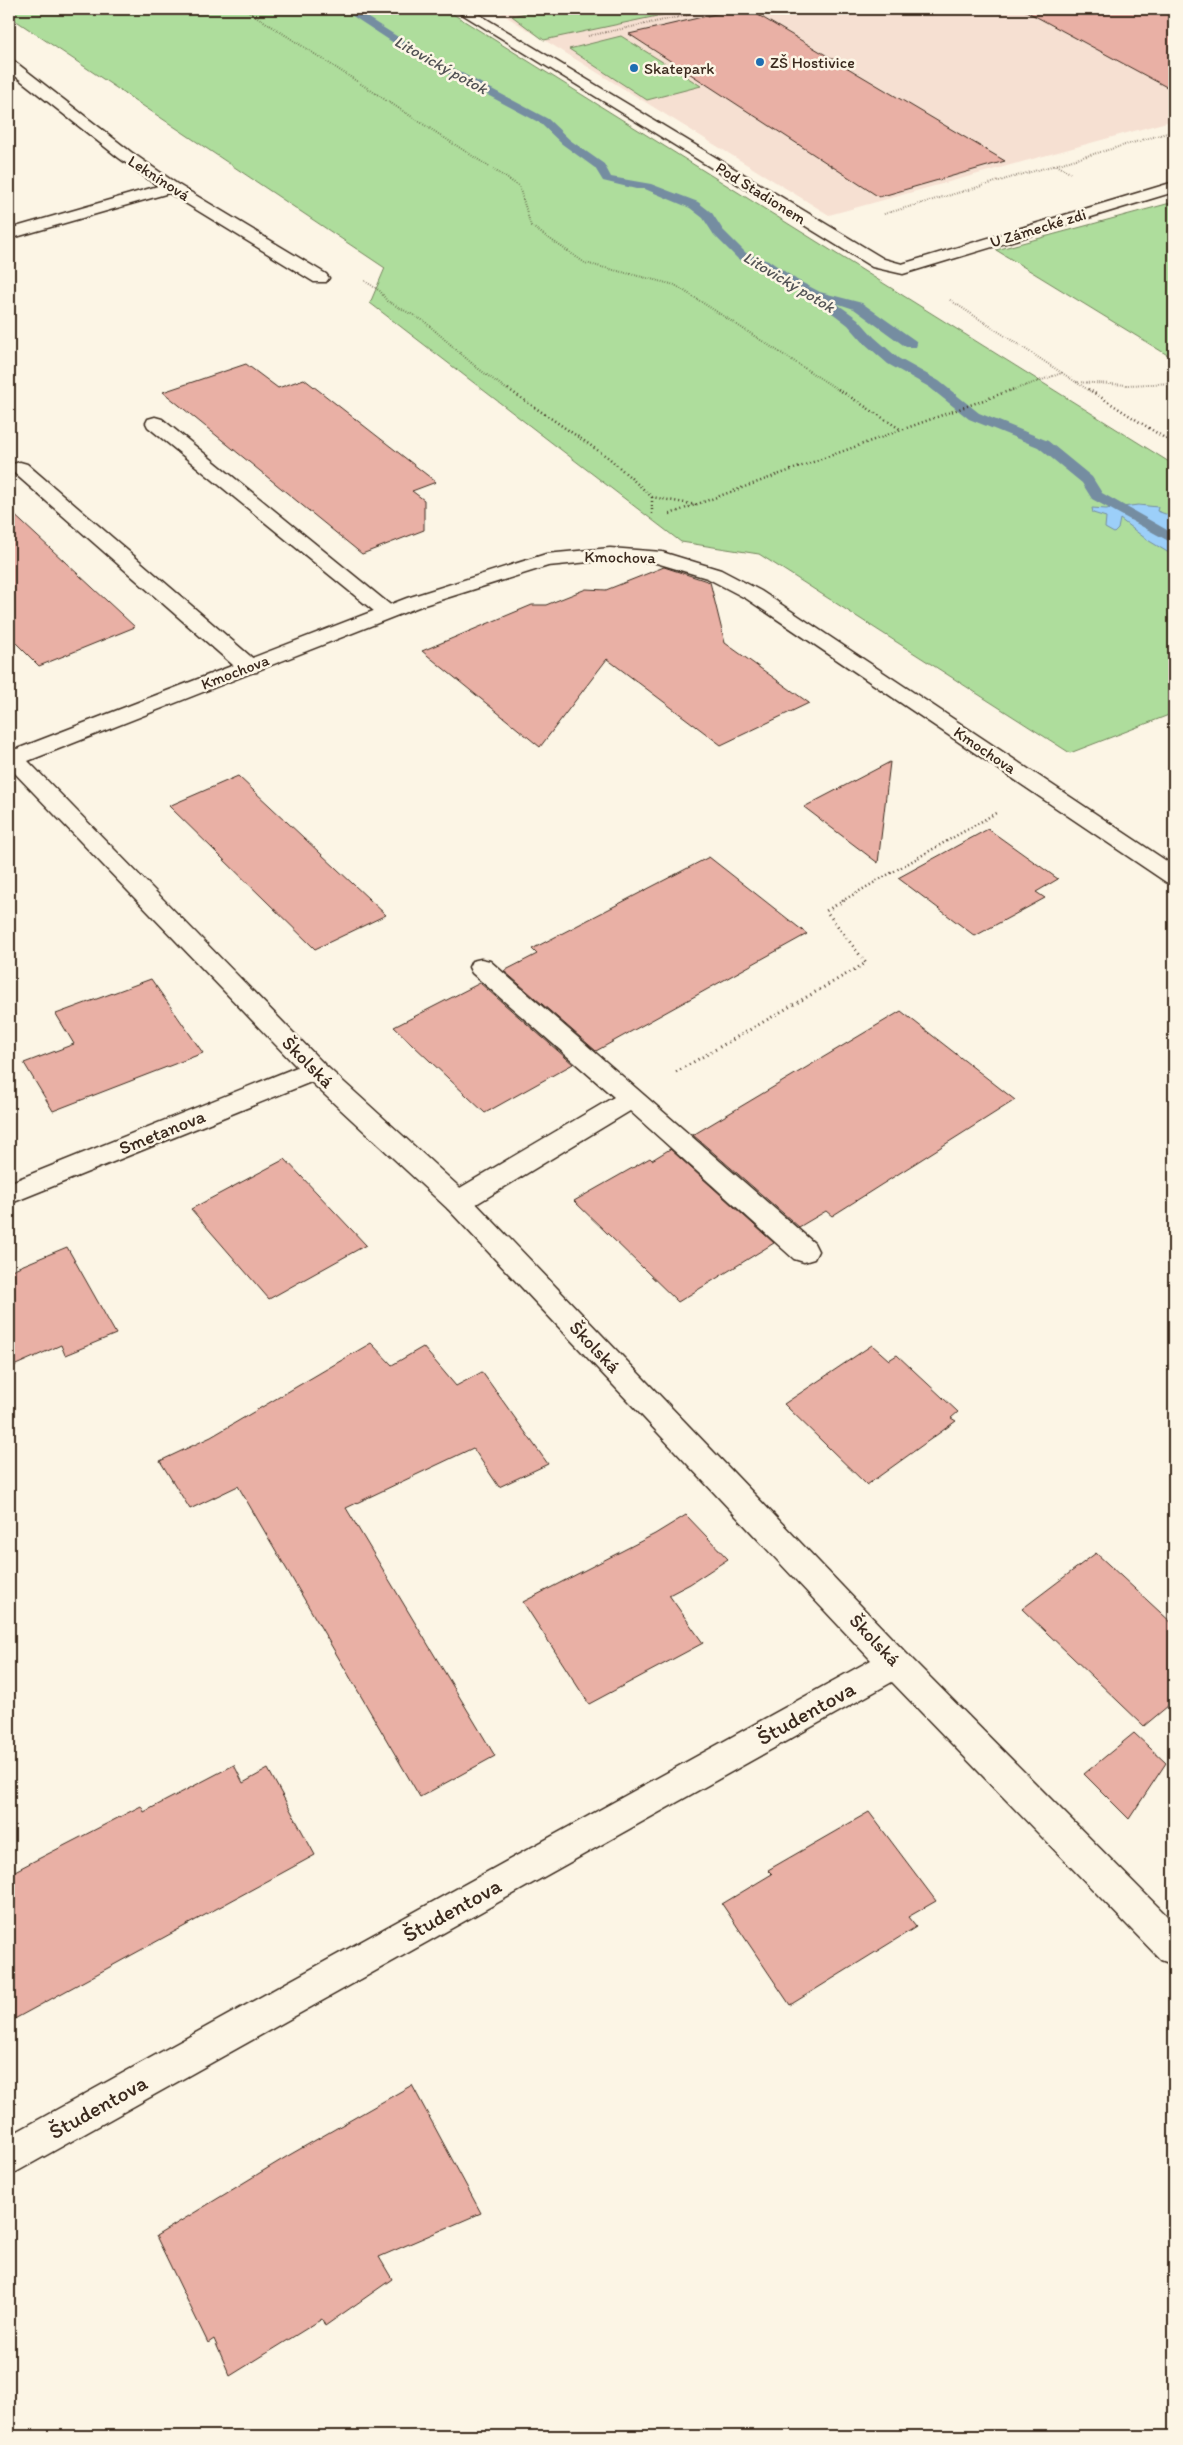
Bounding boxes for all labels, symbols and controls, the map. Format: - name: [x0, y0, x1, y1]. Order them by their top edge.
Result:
- water label: Litovický potok: [391, 32, 491, 99]
- place label: ZŠ Hostivice: [770, 53, 855, 72]
- marker: ZŠ Hostivice: [754, 56, 766, 68]
- place label: Skatepark: [644, 59, 714, 78]
- marker: Skatepark: [628, 62, 640, 74]
- street label: Leknínová: [125, 151, 194, 205]
- street label: Pod Stadionem: [712, 158, 810, 228]
- street label: U Zámecké zdi: [988, 204, 1088, 252]
- water label: Litovický potok: [740, 247, 839, 317]
- street label: Kmochova: [584, 547, 656, 567]
- street label: Kmochova: [198, 650, 272, 694]
- street label: Kmochova: [950, 722, 1020, 778]
- street label: Školská: [277, 1031, 339, 1093]
- street label: Smetanova: [115, 1104, 209, 1160]
- street label: Školská: [565, 1316, 625, 1378]
- street label: Školská: [845, 1609, 905, 1671]
- street label: Študentova: [752, 1675, 861, 1751]
- street label: Študentova: [398, 1872, 507, 1948]
- street label: Študentova: [44, 2069, 153, 2145]

